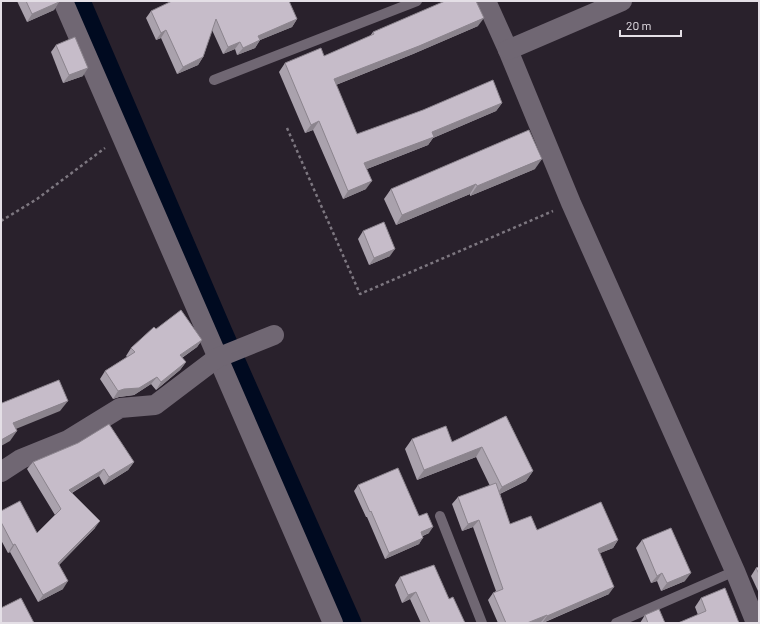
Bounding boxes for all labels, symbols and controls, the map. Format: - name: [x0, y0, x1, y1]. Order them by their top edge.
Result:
- scale bar: [620, 12, 681, 38]
- text: 20 m: [626, 18, 652, 32]

